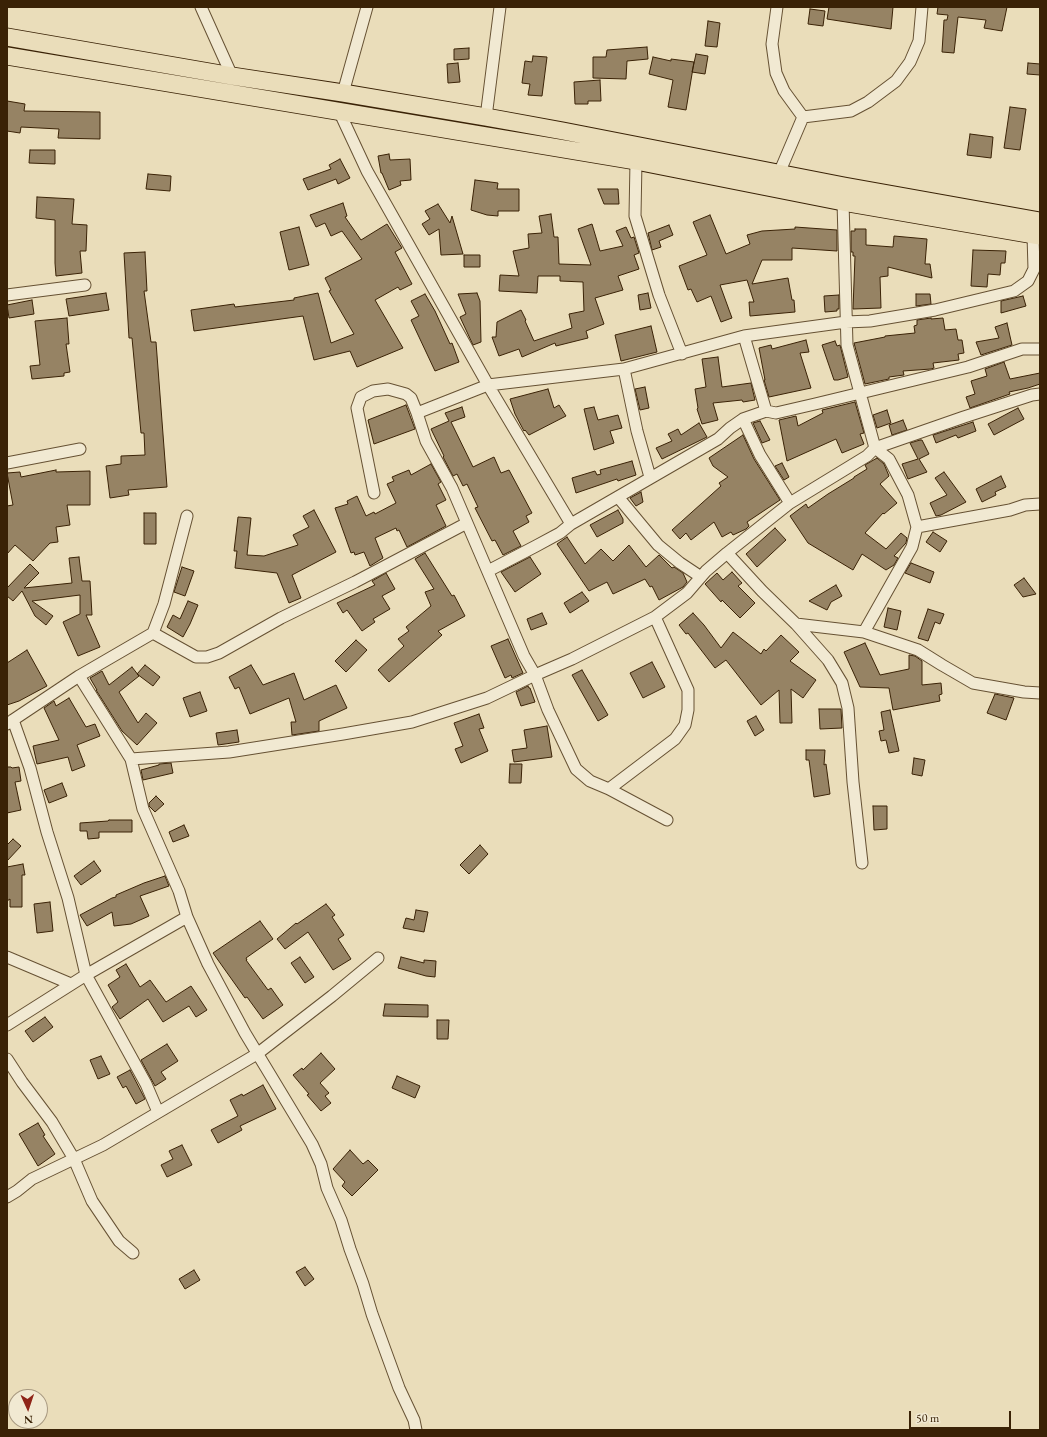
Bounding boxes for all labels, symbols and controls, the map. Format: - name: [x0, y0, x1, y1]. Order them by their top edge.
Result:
- north arrow: [8, 1389, 48, 1429]
- scale bar: [911, 1403, 1013, 1429]
- text: 50 m: [916, 1410, 939, 1426]
- text: N: [24, 1413, 33, 1427]

